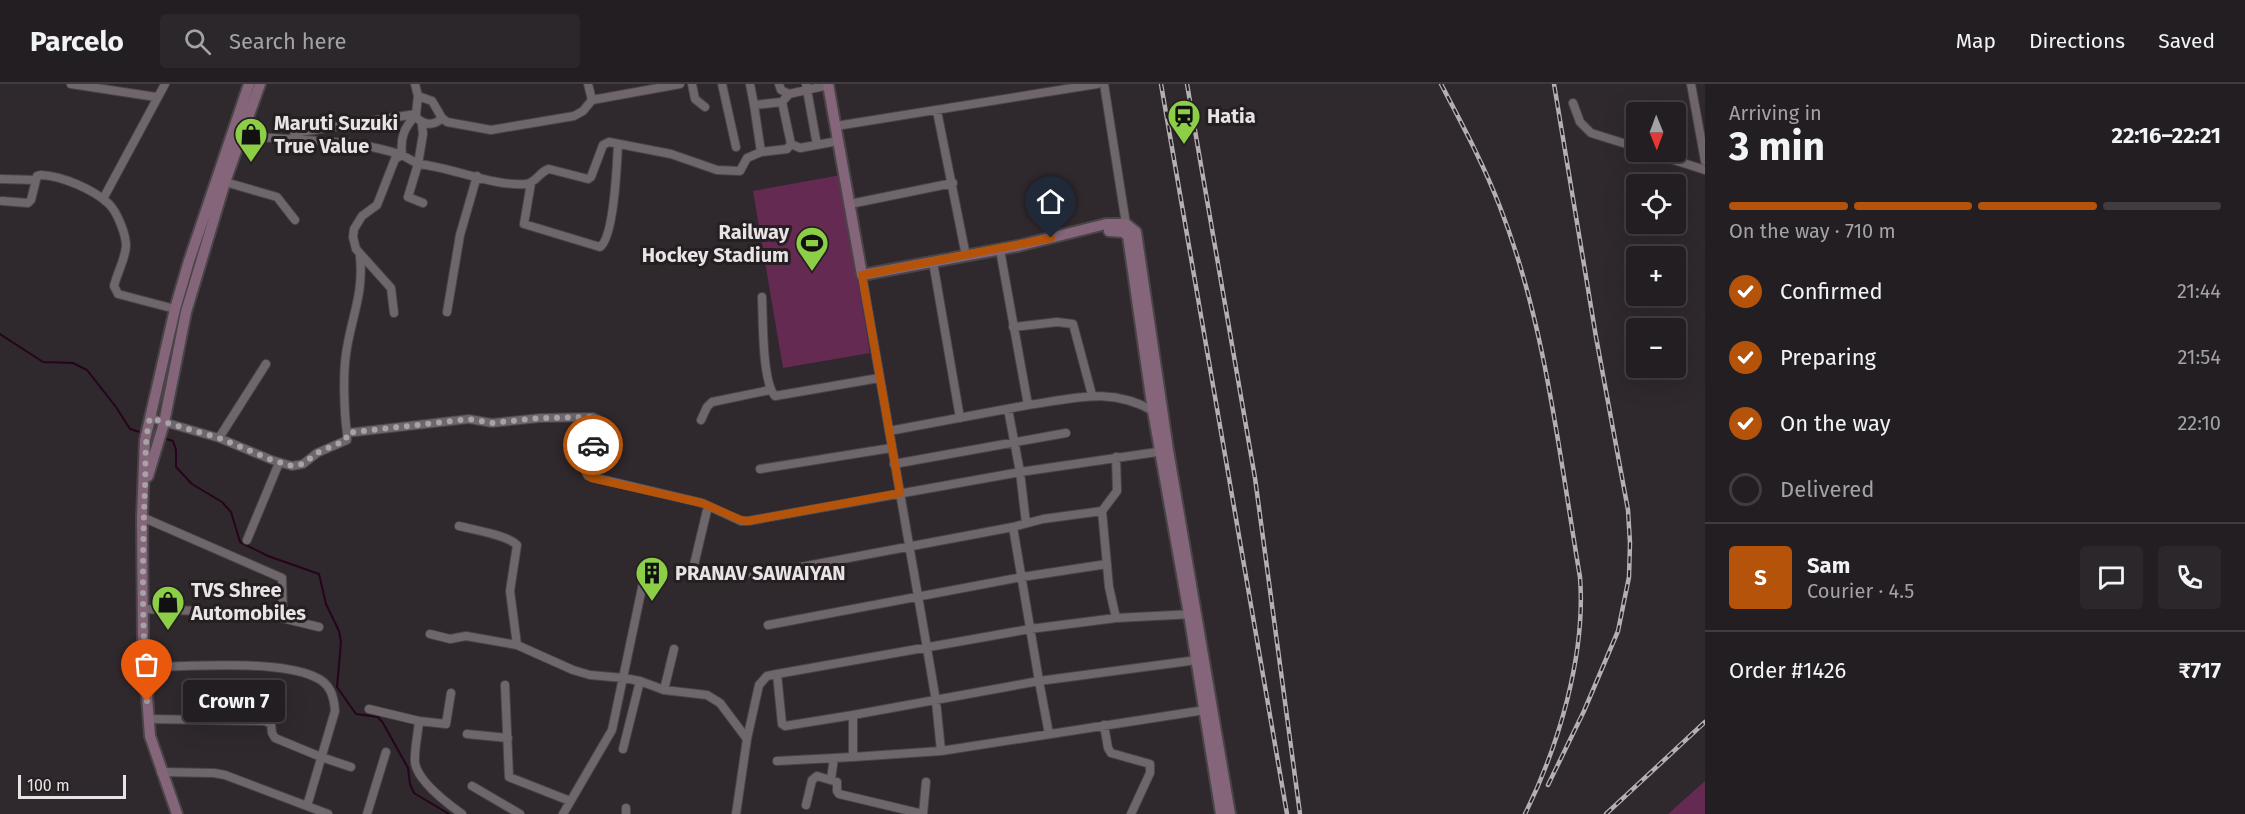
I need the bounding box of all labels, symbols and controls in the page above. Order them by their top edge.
search box [160,14,580,68]
text: Parcelo [30,25,124,58]
icon: search [181,25,214,58]
text: Search here [229,28,346,55]
text: Map [1956,28,1996,54]
text: Directions [2029,28,2125,54]
text: Saved [2158,28,2215,54]
station icon: Hatia [1166,98,1202,145]
text: Arriving in [1729,101,1822,125]
north arrow [1626,102,1686,162]
map controls [1626,102,1686,378]
place label: Hatia [1207,104,1256,128]
place label: Maruti Suzuki True Value [274,111,398,158]
shop icon: Maruti Suzuki True Value [233,116,269,163]
text: 22:16–22:21 [2112,122,2221,149]
text: 3 min [1729,124,1825,170]
button: locate [1626,174,1686,234]
pin [1025,176,1076,238]
icon: home [1034,185,1067,218]
text: On the way · 710 m [1729,219,1896,243]
place label: Railway Hockey Stadium [642,220,790,267]
sports icon: Railway Hockey Stadium [794,225,830,272]
button: + [1626,246,1686,306]
icon: check [1729,275,1762,308]
text: Confirmed [1780,278,1883,305]
text: 21:44 [2177,279,2221,303]
button: − [1626,318,1686,378]
icon: check [1729,341,1762,374]
text: Preparing [1780,344,1876,371]
text: 21:54 [2177,345,2221,369]
icon: check [1729,407,1762,440]
text: On the way [1780,410,1891,437]
text: 22:10 [2177,411,2221,435]
courier [563,415,623,475]
icon: car [577,429,610,462]
text: Delivered [1780,476,1875,503]
button: chat [2080,546,2143,609]
button: phone [2158,546,2221,609]
text: Sam [1807,552,1850,579]
building icon: PRANAV SAWAIYAN [634,555,670,602]
place label: PRANAV SAWAIYAN [675,561,846,585]
text: S [1754,564,1767,591]
place label: TVS Shree Automobiles [190,578,306,625]
text: Courier · 4.5 [1807,579,1914,603]
shop icon: TVS Shree Automobiles [150,584,186,631]
pin [121,639,172,701]
icon: bag [130,648,163,681]
text: Order #1426 [1729,657,1846,684]
text: ₹717 [2179,657,2221,684]
callout: Crown 7 [183,680,285,722]
text: Crown 7 [199,689,269,713]
scale bar [18,772,126,800]
text: 100 m [27,776,70,795]

